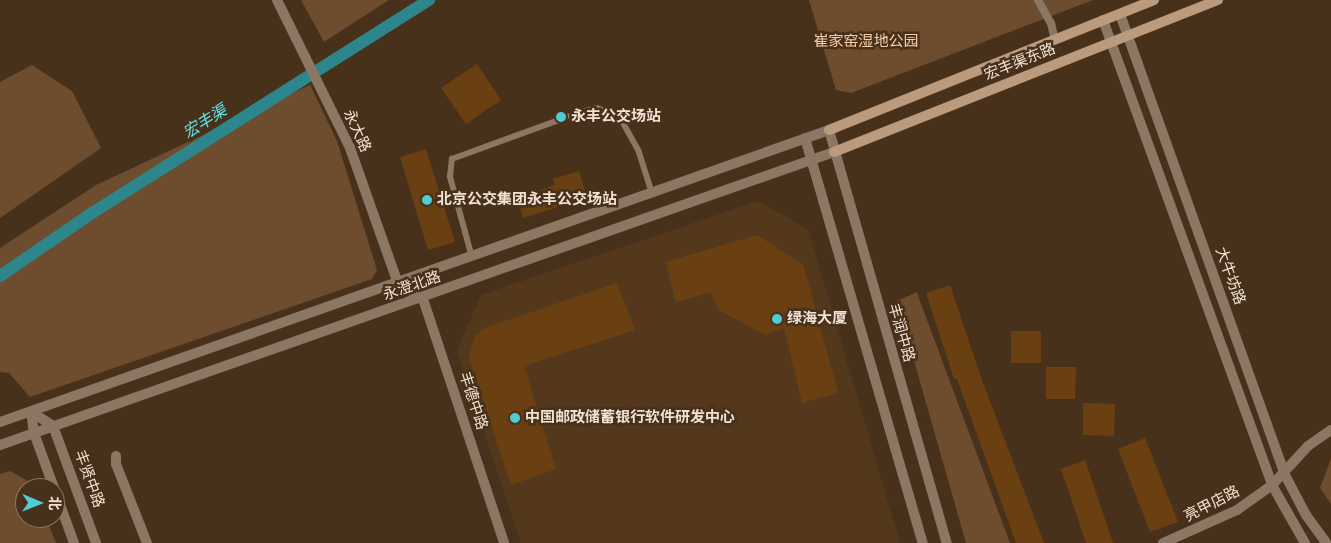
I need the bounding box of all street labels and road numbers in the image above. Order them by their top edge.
street label: 宏丰渠东路 [982,40,1058,84]
street label: 永大路 [340,107,374,155]
street label: 大牛坊路 [1211,245,1249,307]
street label: 永澄北路 [381,268,443,304]
street label: 丰润中路 [884,302,918,364]
street label: 丰德中路 [455,370,491,432]
street label: 丰贤中路 [70,448,108,510]
street label: 亮甲店路 [1181,482,1243,526]

